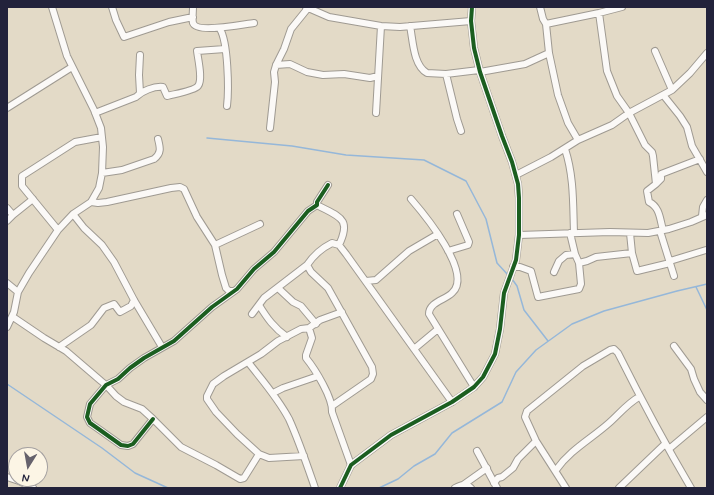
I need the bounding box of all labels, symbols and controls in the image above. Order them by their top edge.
north arrow [8,447,48,487]
text: N [21,470,31,485]

